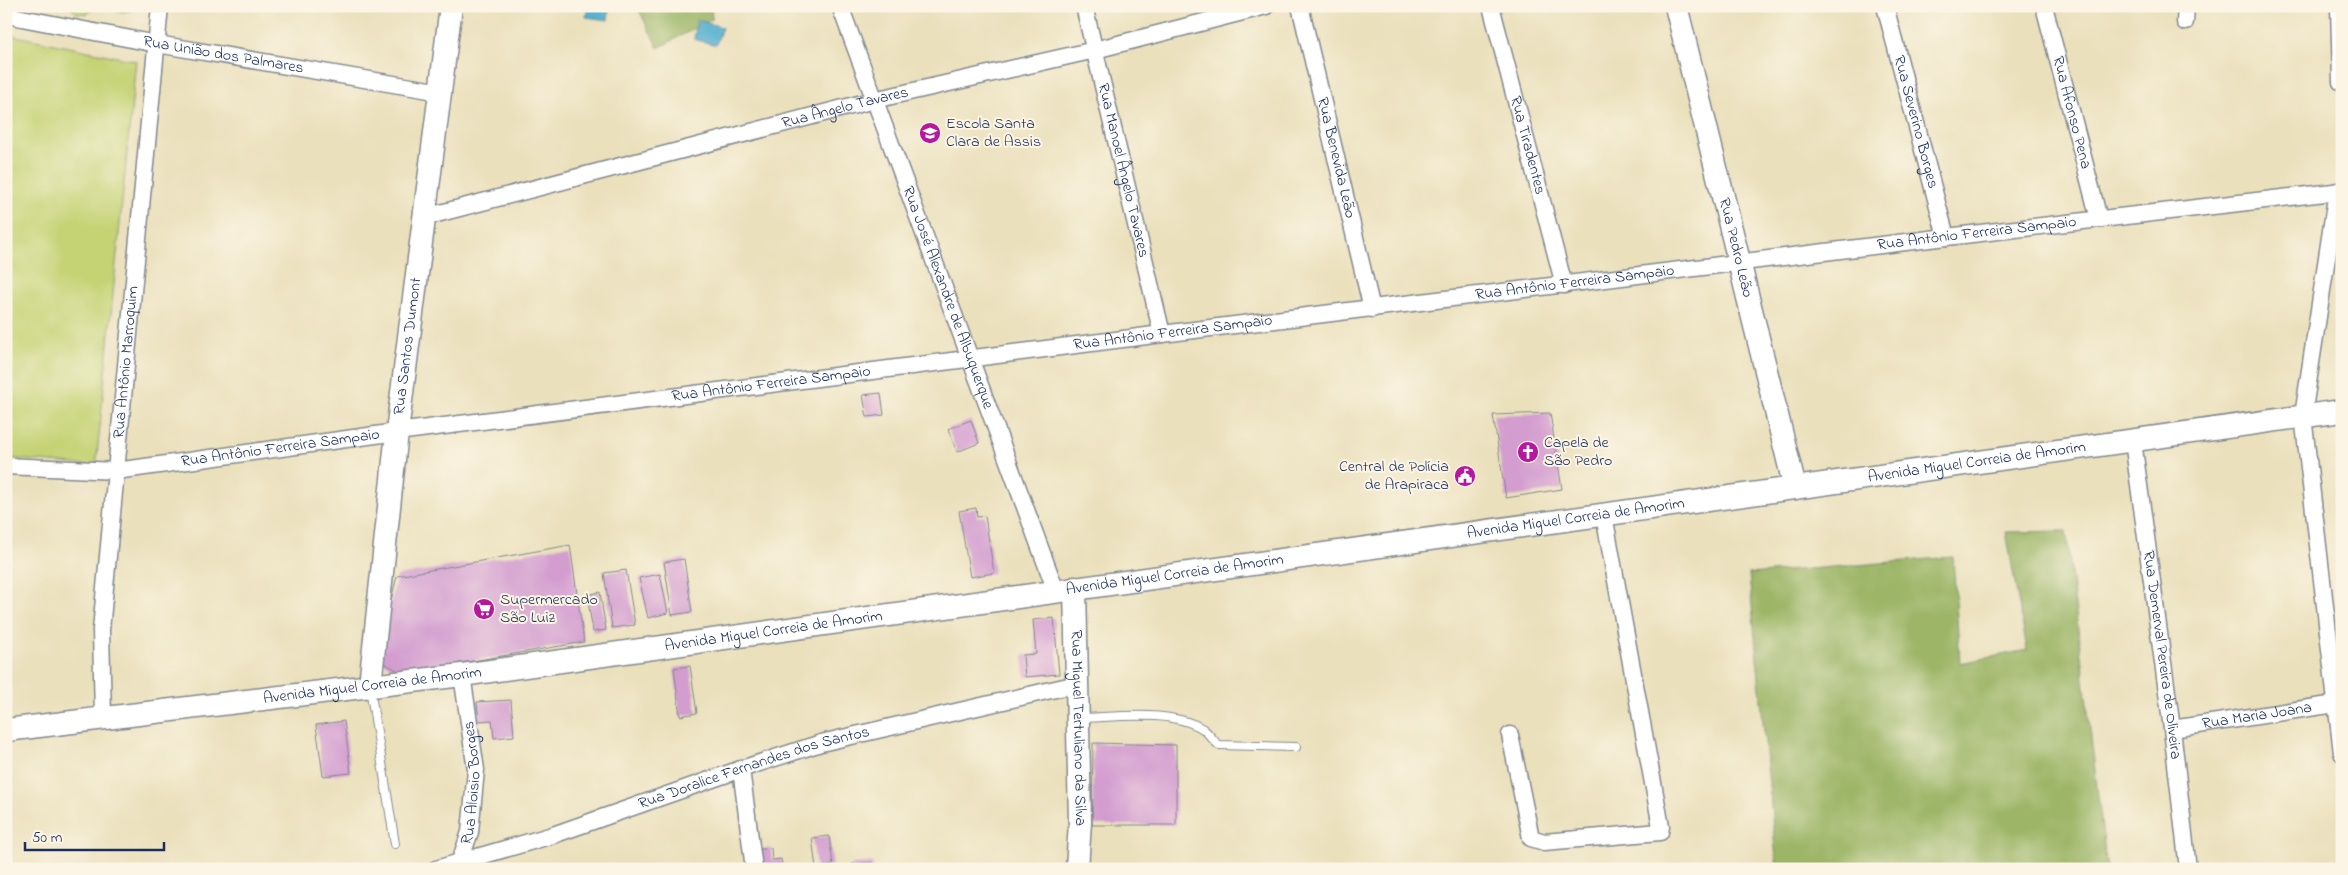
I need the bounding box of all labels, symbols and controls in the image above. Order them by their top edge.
street label: Rua União dos Palmares [141,30,305,81]
street label: Rua Severino Borges [1887,53,1945,191]
street label: Rua Afonso Pena [2045,53,2098,172]
street label: Rua Ângelo Tavares [779,81,911,136]
street label: Rua Manoel Ângelo Tavares [1091,81,1155,260]
street label: Rua Tiradentes [1503,93,1552,197]
street label: Rua Benevida Leão [1310,95,1362,221]
place label: Escola Santa Clara de Assis [946,112,1041,154]
school or university icon: Escola Santa Clara de Assis [918,121,942,145]
street label: Rua José Alexandre de Albuquerque [896,183,1000,413]
street label: Rua Pedro Leão [1712,195,1760,300]
street label: Rua Antônio Ferreira Sampaio [1876,210,2078,257]
street label: Rua Antônio Ferreira Sampaio [1474,259,1676,307]
street label: Rua Santos Dumont [387,275,429,416]
street label: Rua Antônio Marroquim [107,285,145,439]
street label: Rua Antônio Ferreira Sampaio [1072,308,1274,357]
street label: Rua Antônio Ferreira Sampaio [670,359,872,409]
street label: Rua Antônio Ferreira Sampaio [179,423,381,474]
place label: Capela de São Pedro [1544,431,1612,473]
street label: Avenida Miguel Correia de Amorim [1866,435,2087,489]
church icon: Capela de São Pedro [1516,440,1540,464]
place label: Central de Polícia de Arapiraca [1339,455,1449,497]
public building icon: Central de Polícia de Arapiraca [1453,464,1477,488]
street label: Avenida Miguel Correia de Amorim [1465,491,1686,546]
street label: Avenida Miguel Correia de Amorim [1064,548,1285,602]
street label: Rua Demerval Pereira de Oliveira [2136,549,2187,761]
place label: Supermercado São Luiz [500,588,598,630]
supermarket icon: Supermercado São Luiz [472,597,496,621]
street label: Avenida Miguel Correia de Amorim [663,604,884,658]
street label: Rua Miguel Tertuliano da Silva [1064,630,1092,826]
street label: Avenida Miguel Correia de Amorim [262,660,483,711]
street label: Rua Maria Joana [2200,696,2314,736]
street label: Rua Aloisio Borges [454,720,488,848]
street label: Rua Doralice Fernandes dos Santos [635,720,872,816]
scale bar [25,820,164,852]
text: 50 m [32,827,63,849]

